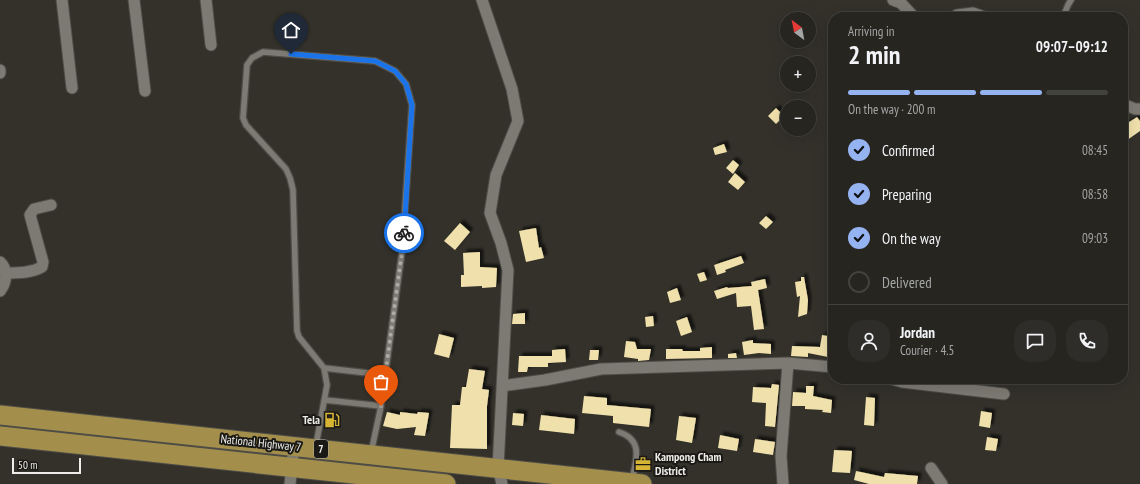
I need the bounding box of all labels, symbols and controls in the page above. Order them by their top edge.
north arrow [780,12,816,48]
map controls [780,12,816,136]
pin [274,13,308,54]
icon: home [280,19,302,41]
text: Arriving in [848,23,895,40]
text: 09:07–09:12 [1036,37,1108,56]
text: 2 min [848,38,901,71]
button: + [780,56,816,92]
button: − [780,100,816,136]
text: On the way · 200 m [848,101,935,118]
icon: check [848,139,870,161]
text: Confirmed [882,141,935,160]
text: 08:45 [1082,142,1108,159]
icon: check [848,183,870,205]
text: Preparing [882,185,932,204]
text: 08:58 [1082,186,1108,203]
courier [384,213,424,253]
icon: bike [393,222,415,244]
icon: check [848,227,870,249]
text: On the way [882,229,941,248]
text: 09:03 [1082,230,1108,247]
text: Delivered [882,273,932,292]
button: person [848,320,890,362]
button: chat [1014,320,1056,362]
button: phone [1066,320,1108,362]
text: Jordan [900,323,935,342]
text: Courier · 4.5 [900,342,954,359]
pin [364,365,398,406]
icon: bag [370,371,392,393]
fuel station icon: Tela [323,411,341,429]
place label: Tela [303,412,320,427]
street label: National Highway 7 [220,431,302,454]
road number: 7 [314,440,328,458]
place label: Kampong Cham District [655,449,722,478]
office icon: Kampong Cham District [634,455,652,473]
scale bar [12,456,81,475]
text: 50 m [18,458,37,472]

